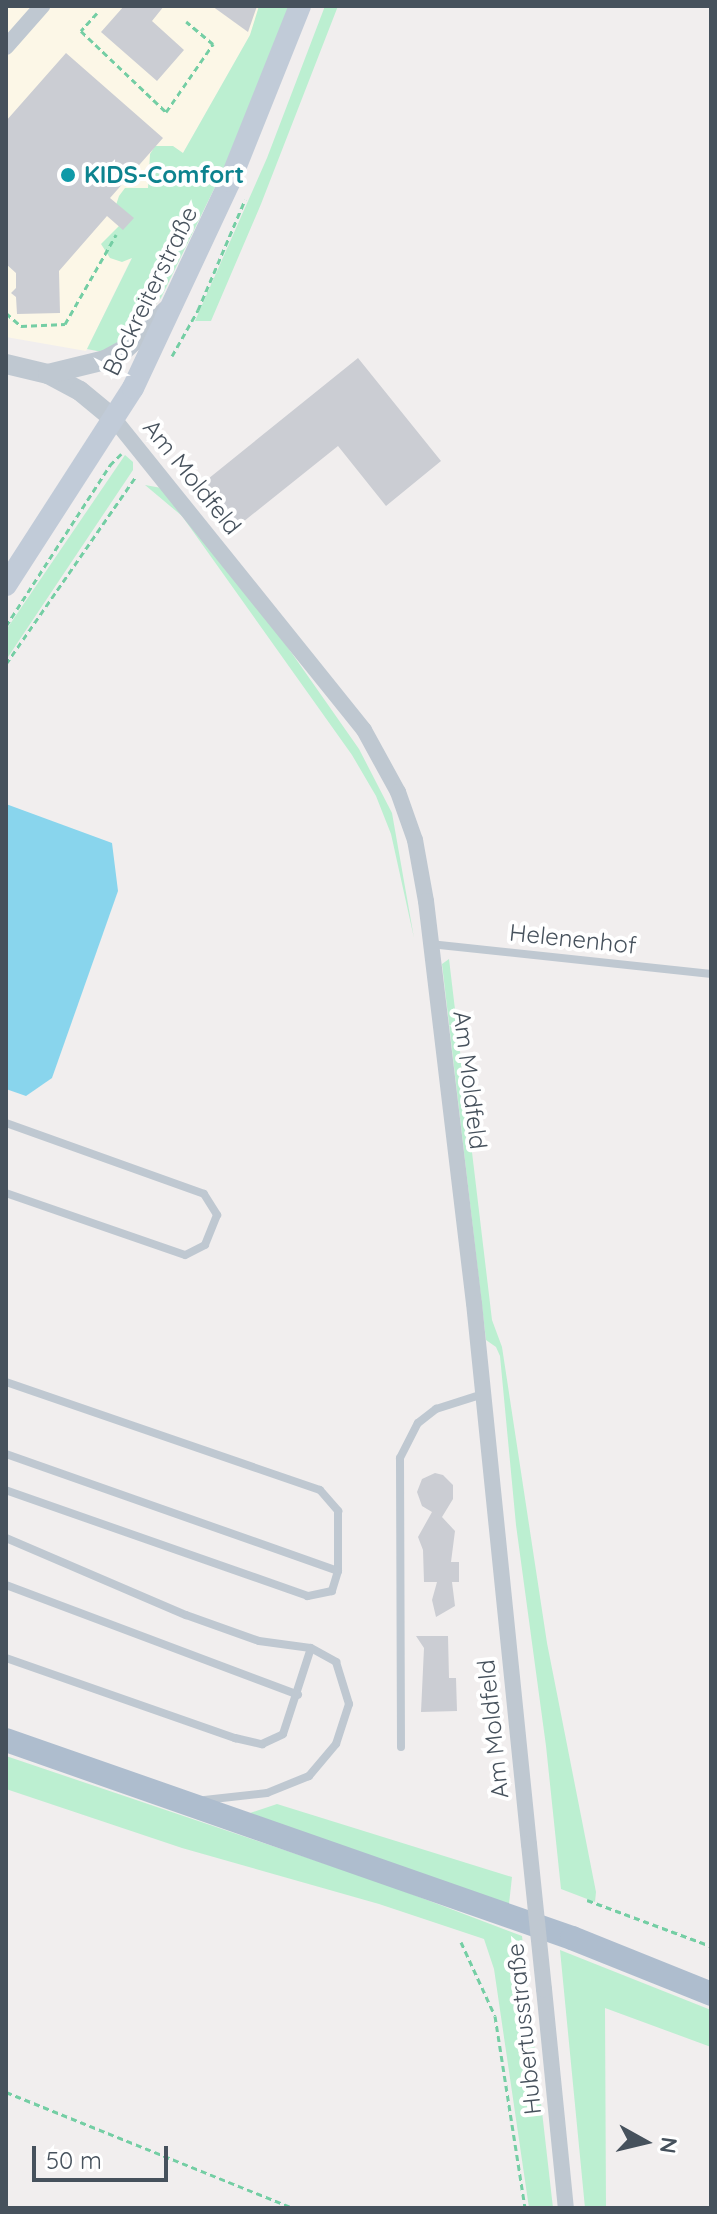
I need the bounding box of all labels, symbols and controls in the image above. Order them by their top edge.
place label: KIDS-Comfort [84,161,244,189]
marker: KIDS-Comfort [59,166,77,184]
street label: Bockreiterstraße [97,202,203,380]
street label: Am Moldfeld [137,414,247,540]
street label: Helenenhof [508,918,638,960]
street label: Am Moldfeld [447,1009,493,1151]
street label: Am Moldfeld [471,1658,515,1800]
street label: Hubertusstraße [501,1942,547,2116]
north arrow [605,2102,685,2182]
scale bar [36,2130,172,2180]
text: N [654,2135,684,2155]
text: 50 m [46,2145,102,2175]

